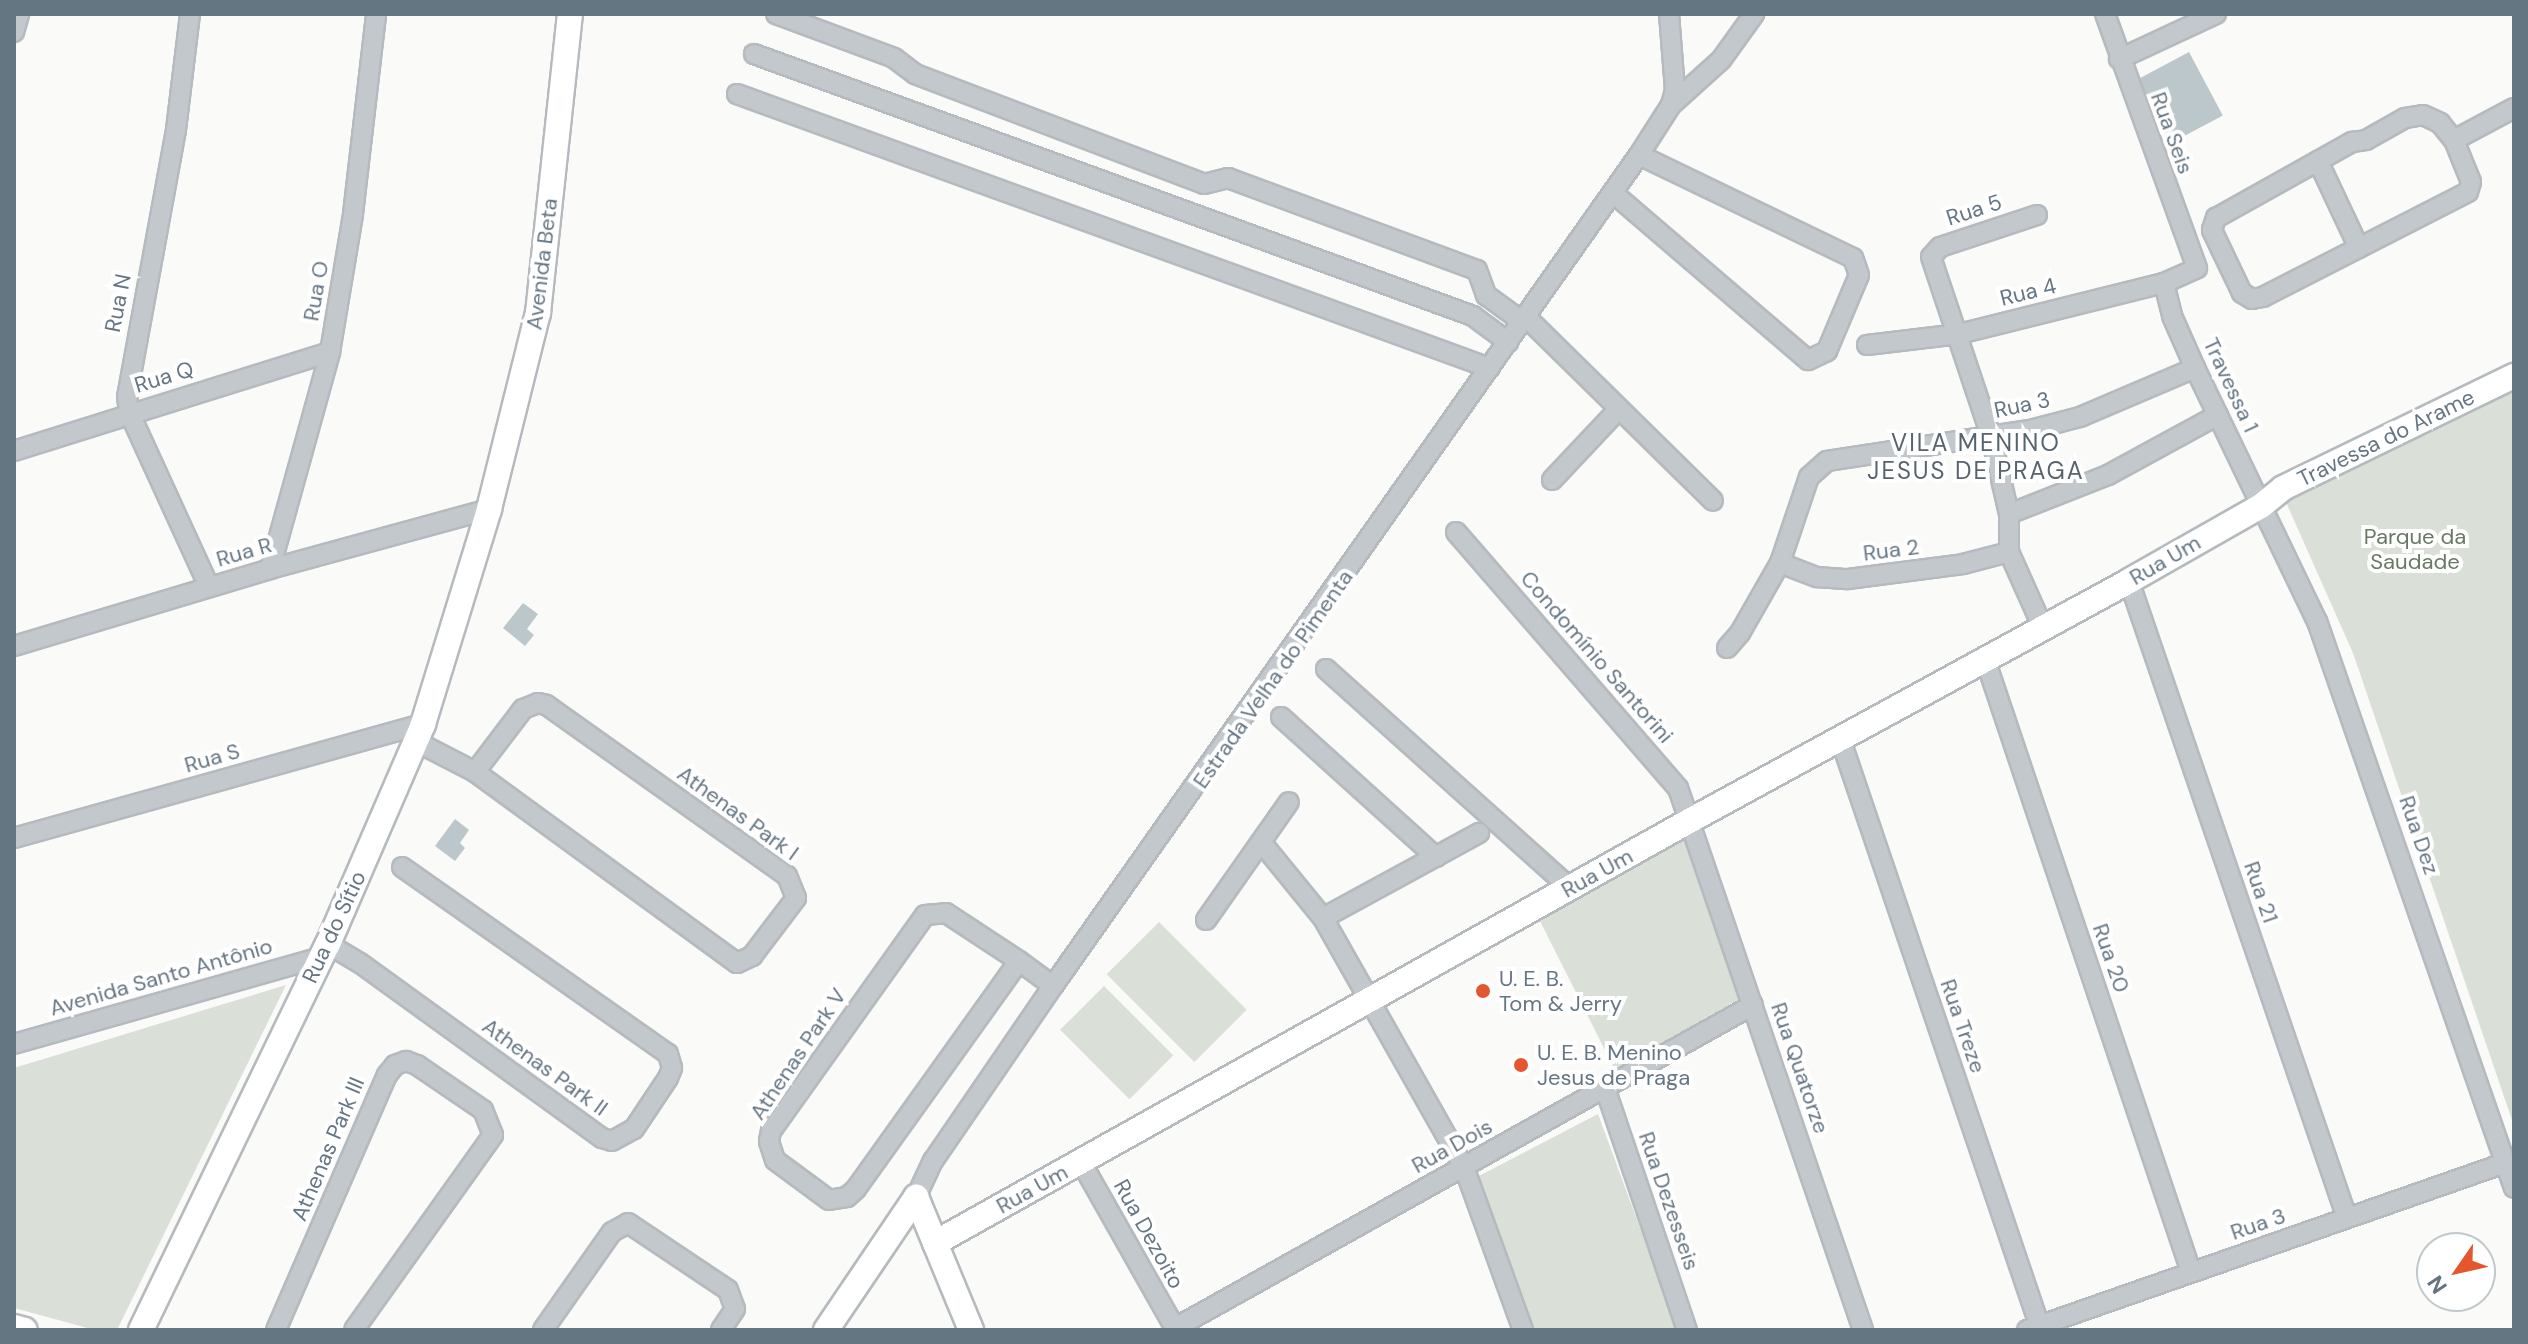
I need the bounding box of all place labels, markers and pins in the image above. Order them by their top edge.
place label: U. E. B. Tom & Jerry [1499,965,1622,1016]
marker: U. E. B. Tom & Jerry [1474,982,1492,1000]
place label: U. E. B. Menino Jesus de Praga [1537,1039,1690,1090]
marker: U. E. B. Menino Jesus de Praga [1512,1056,1530,1074]

